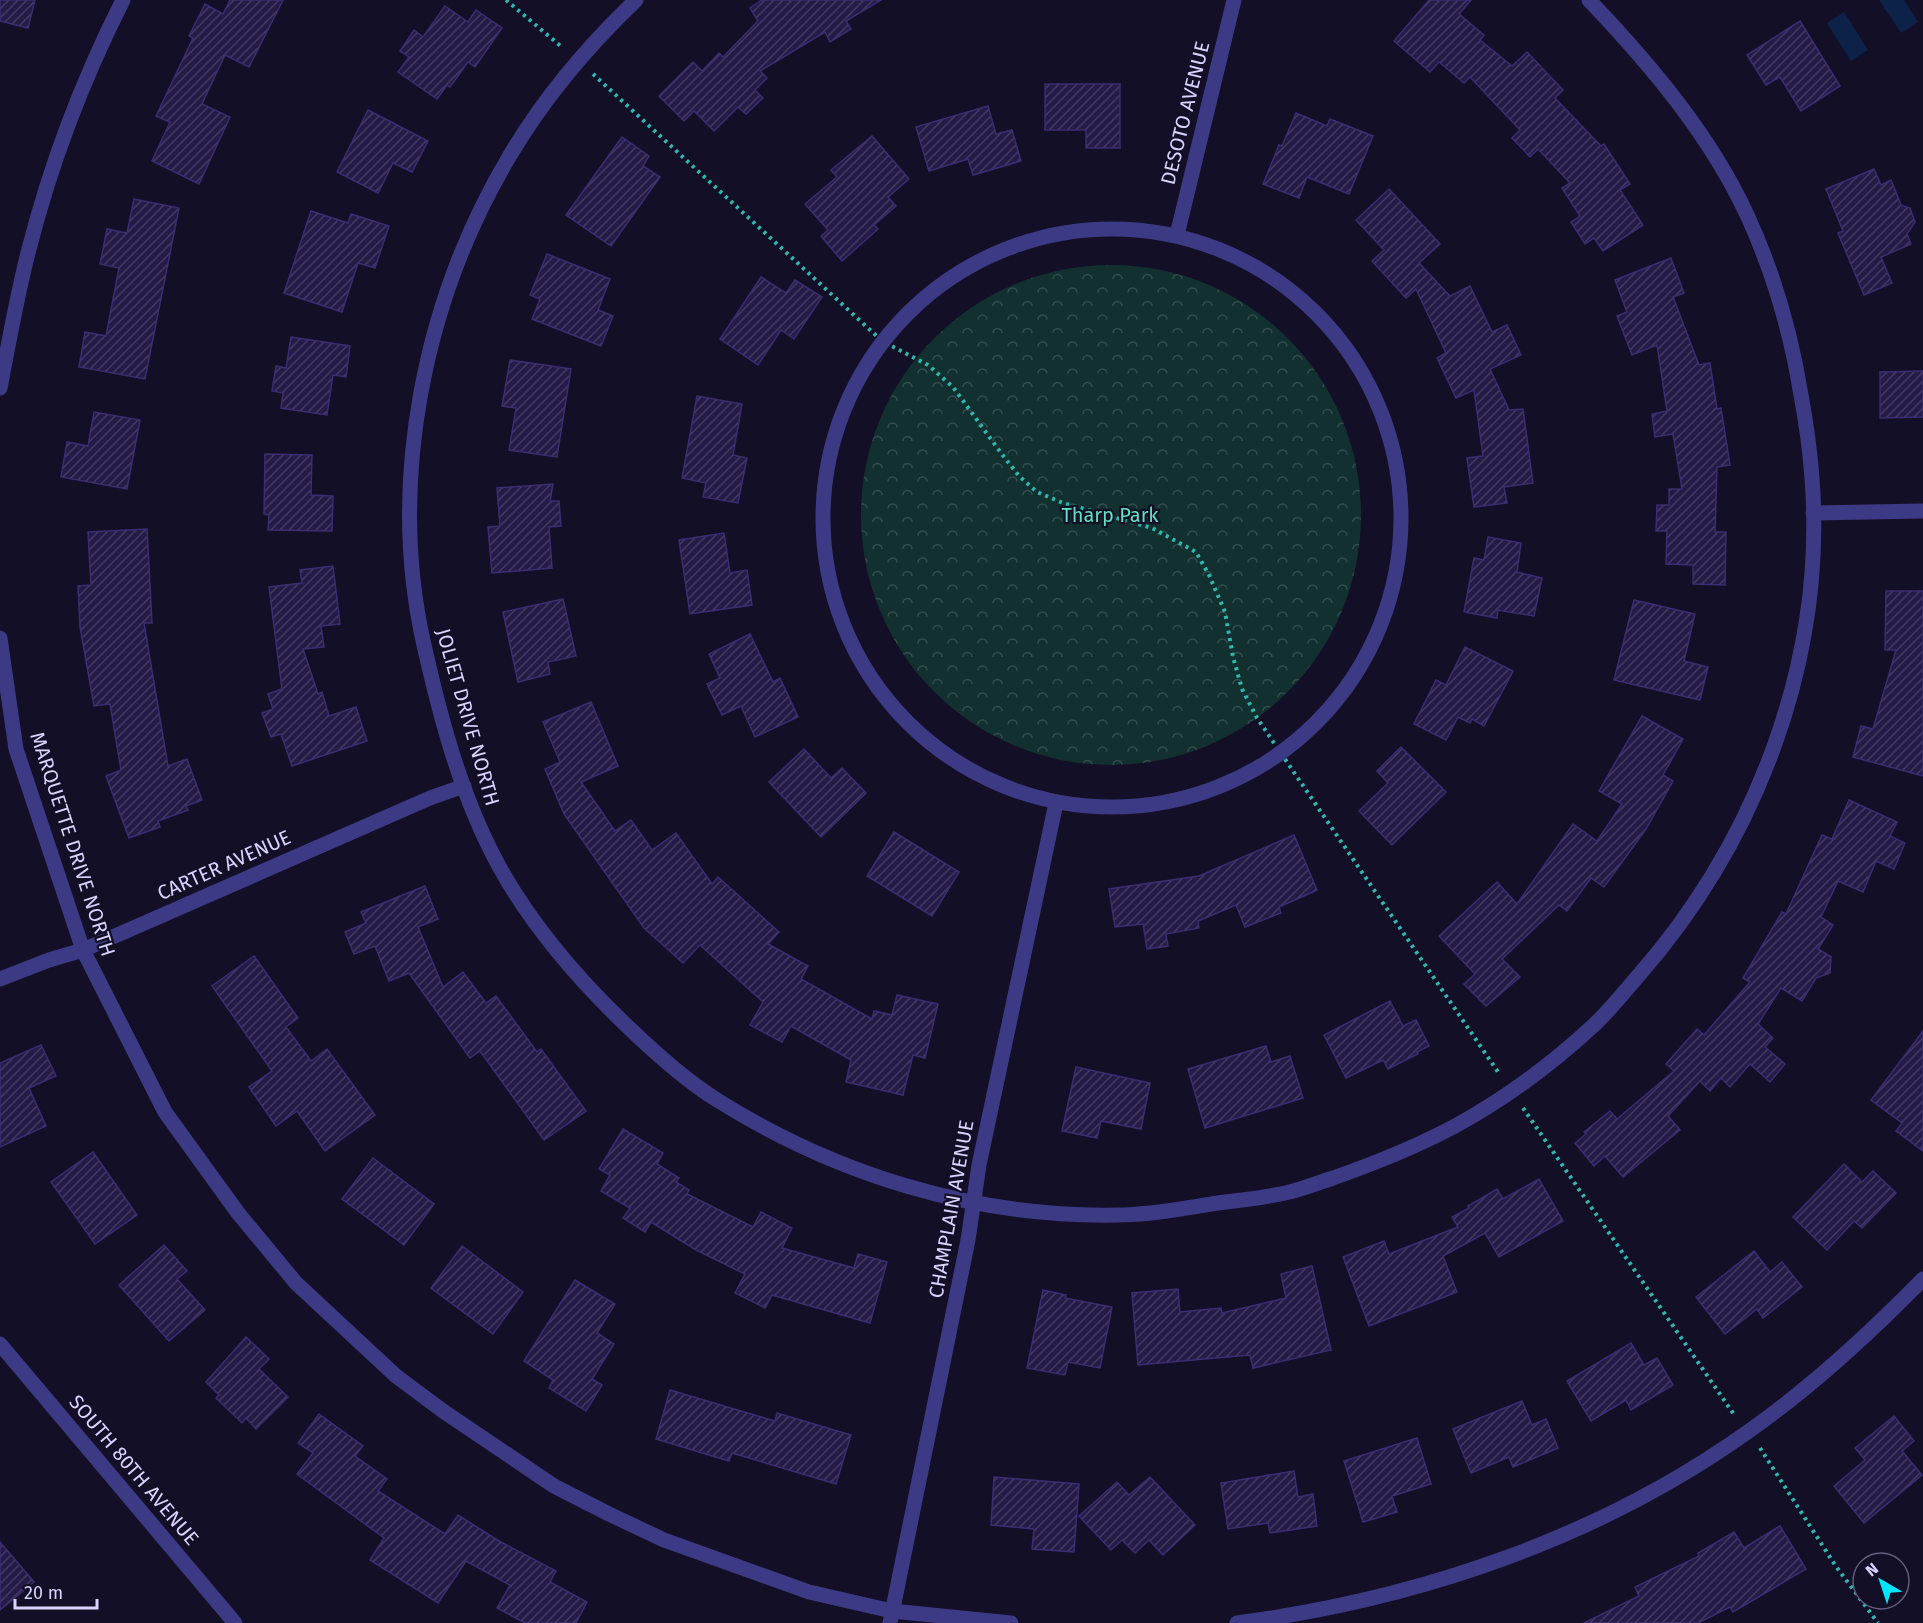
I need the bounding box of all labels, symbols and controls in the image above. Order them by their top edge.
street label: DESOTO AVENUE [1156,39,1214,187]
park label: Tharp Park [1061,503,1159,527]
street label: JOLIET DRIVE NORTH [431,626,505,808]
street label: MARQUETTE DRIVE NORTH [25,729,121,959]
street label: CARTER AVENUE [154,825,294,905]
street label: CHAMPLAIN AVENUE [924,1118,978,1300]
street label: SOUTH 80TH AVENUE [64,1390,204,1550]
north arrow [1851,1551,1911,1611]
text: N [1862,1559,1882,1580]
scale bar [15,1572,98,1610]
text: 20 m [24,1582,63,1604]

